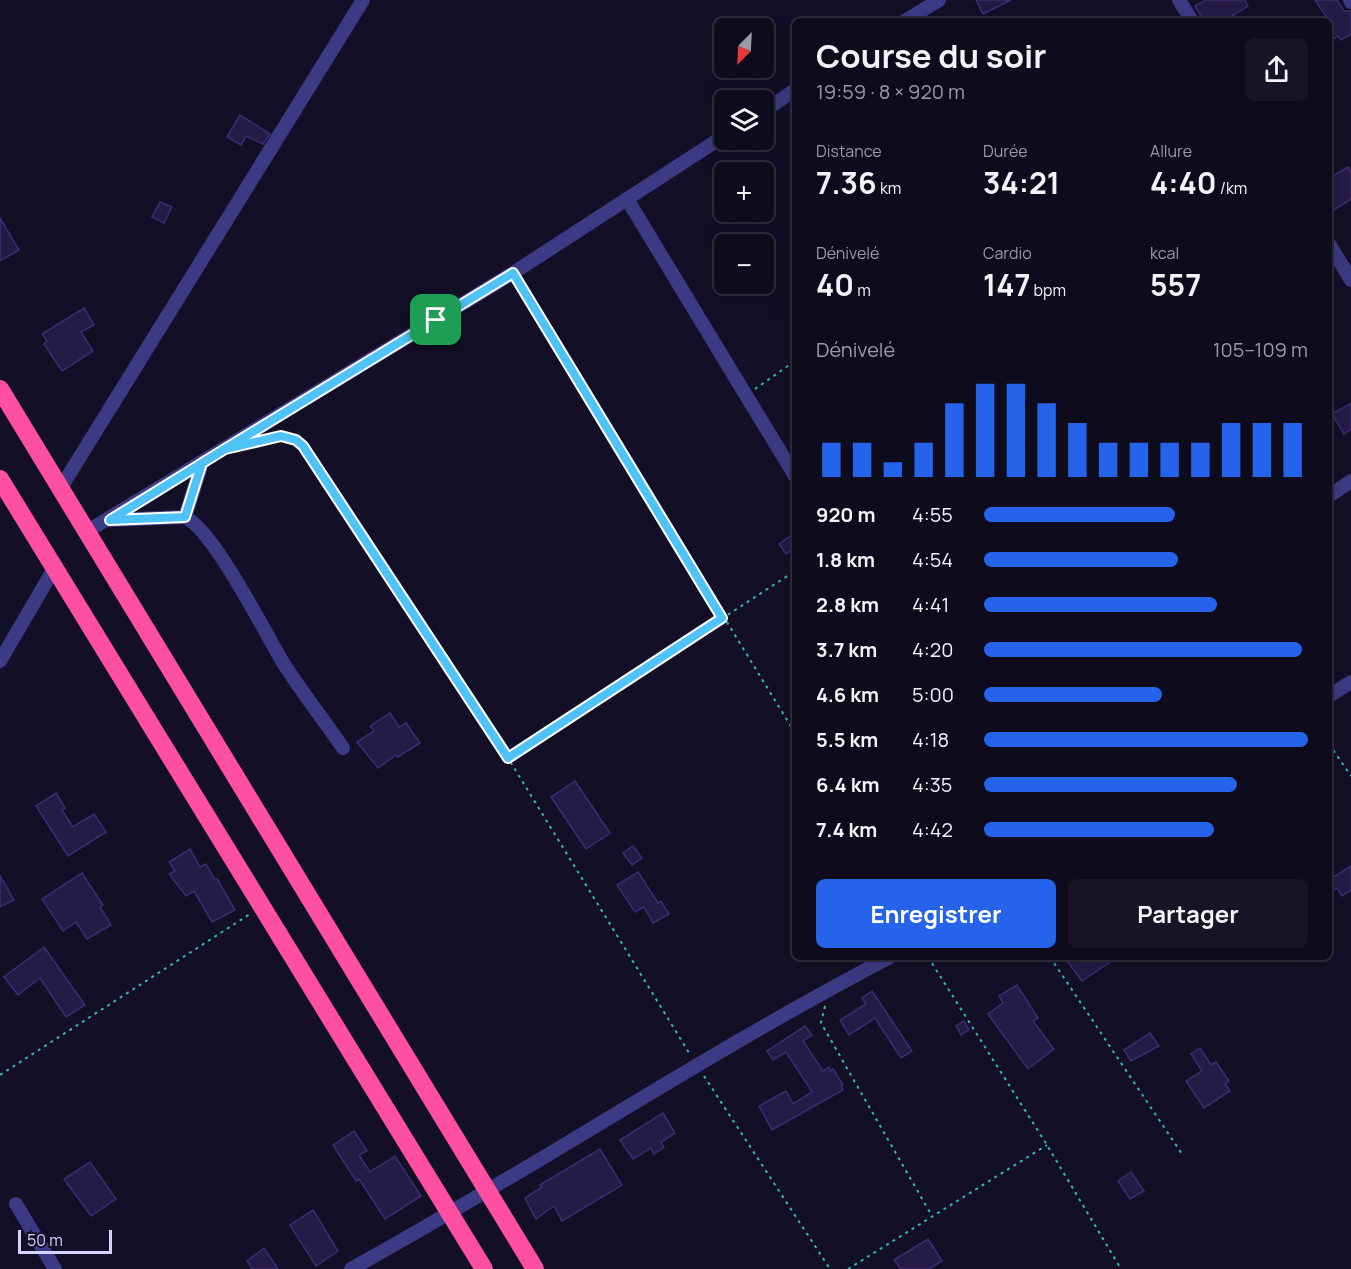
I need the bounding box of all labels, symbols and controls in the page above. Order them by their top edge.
north arrow [714,18,774,78]
map controls [714,18,774,294]
text: Course du soir [816,33,1047,78]
button: share [1245,38,1308,101]
text: 19:59 · 8 × 920 m [816,78,965,105]
button: layers [714,90,774,150]
text: Distance [816,140,882,162]
text: Durée [983,140,1028,162]
text: Allure [1150,140,1192,162]
button: + [714,162,774,222]
text: 7.36 [816,162,877,203]
text: 34:21 [983,162,1060,203]
text: 4:40 [1150,162,1217,203]
text: km [877,177,901,199]
text: /km [1217,177,1247,199]
button: − [714,234,774,294]
text: Dénivelé [816,242,879,264]
text: Cardio [983,242,1032,264]
text: kcal [1150,242,1179,264]
text: 40 [816,264,854,305]
text: 147 [983,264,1030,305]
text: 557 [1150,264,1201,305]
text: m [854,279,871,301]
text: bpm [1030,279,1066,301]
pin [410,294,461,345]
icon: arrive [419,303,452,336]
text: Dénivelé [816,336,895,363]
text: 105–109 m [1213,336,1308,363]
text: 920 m [816,501,875,528]
text: 4:55 [912,501,953,528]
text: 1.8 km [816,546,875,573]
text: 4:54 [912,546,953,573]
text: 2.8 km [816,591,879,618]
text: 4:41 [912,591,949,618]
text: 3.7 km [816,636,877,663]
text: 4:20 [912,636,953,663]
text: 4.6 km [816,681,879,708]
text: 5:00 [912,681,954,708]
text: 5.5 km [816,726,878,753]
text: 4:18 [912,726,949,753]
text: 6.4 km [816,771,879,798]
text: 4:35 [912,771,952,798]
text: 7.4 km [816,816,877,843]
text: 4:42 [912,816,953,843]
button: Enregistrer [816,879,1056,948]
button: Partager [1068,879,1308,948]
scale bar [18,1227,112,1254]
text: 50 m [27,1229,63,1251]

